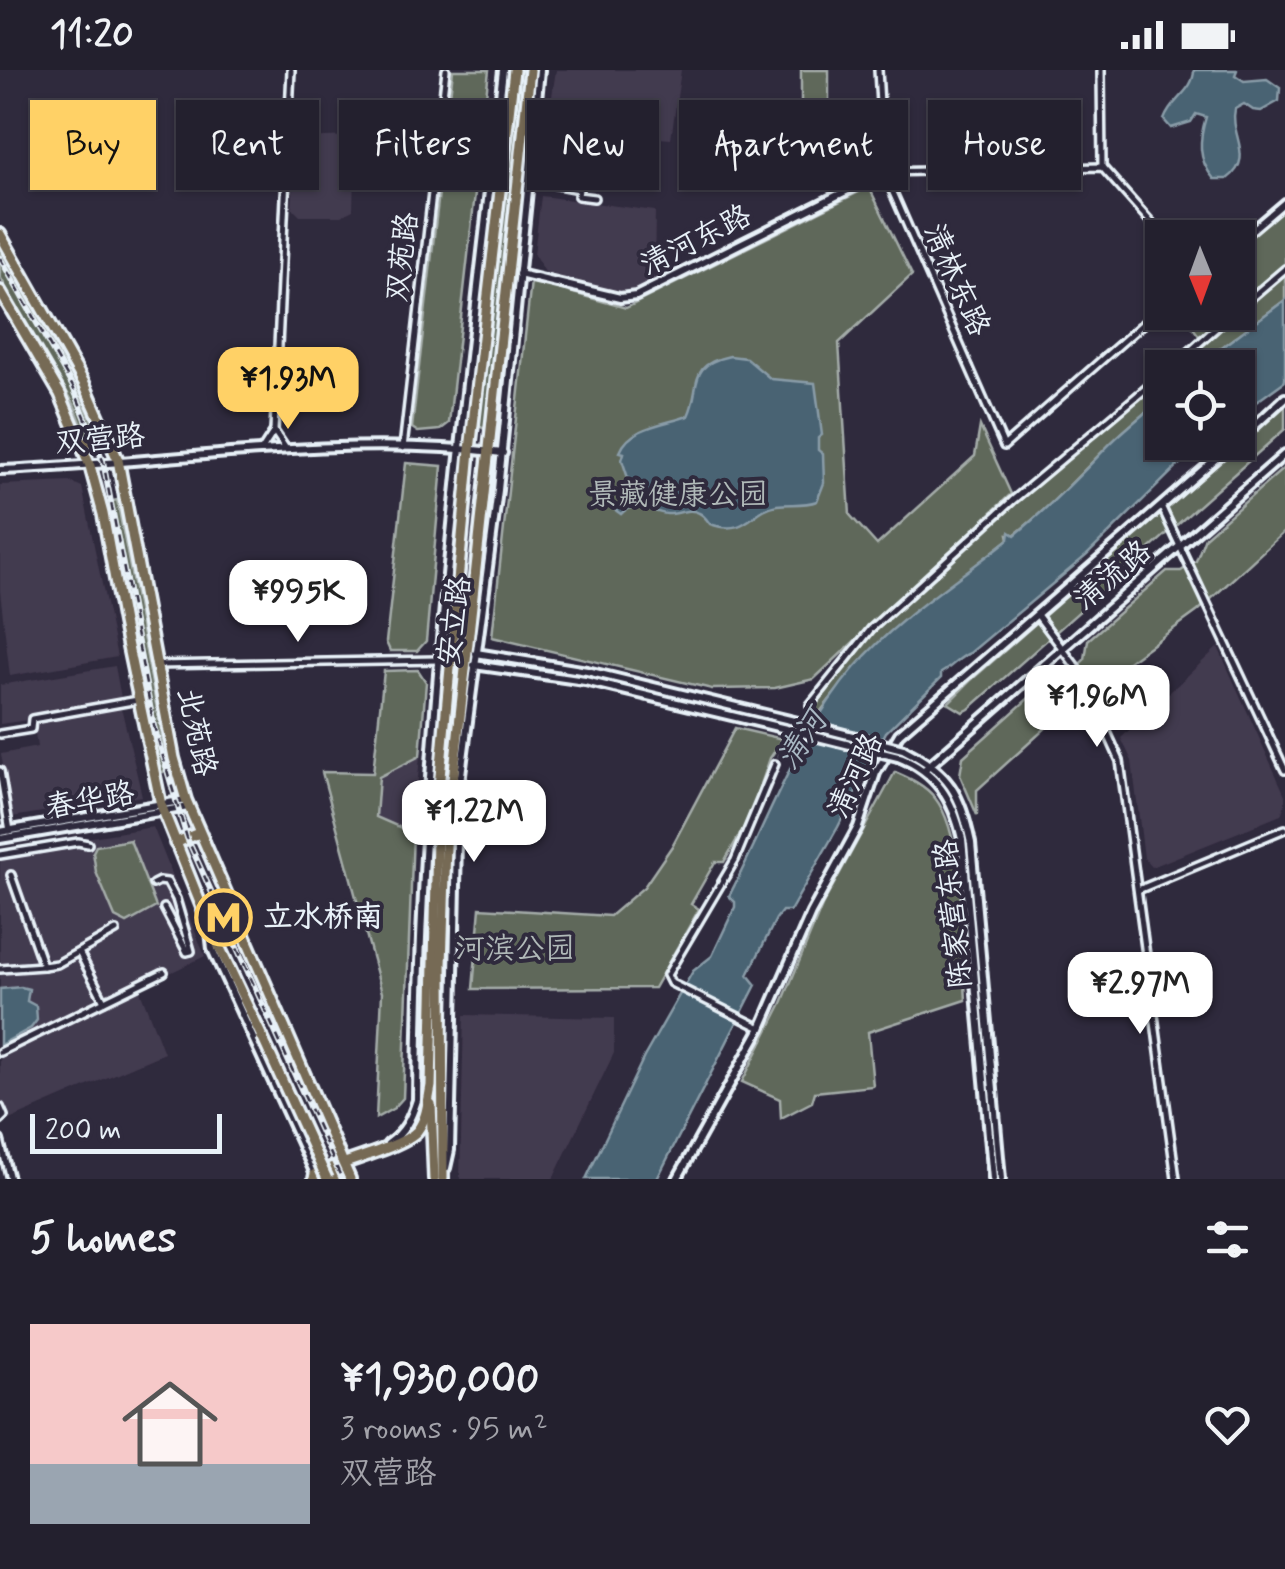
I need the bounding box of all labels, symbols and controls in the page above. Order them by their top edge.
text: 11:20 [50,11,134,60]
chip: Buy [30,100,156,190]
chip: Rent [176,100,319,190]
chip: Filters [339,100,507,190]
chip: New [527,100,659,190]
chip: Apartment [679,100,908,190]
chip: House [928,100,1081,190]
street label: 清河东路 [634,196,758,286]
street label: 双苑路 [378,210,428,304]
street label: 清林东路 [914,217,998,343]
north arrow [1145,220,1255,330]
map controls [1145,220,1255,460]
pin: ¥1.93M [207,347,369,432]
button: locate [1145,350,1255,460]
text: ¥1.93M [240,358,336,400]
street label: 双营路 [53,417,147,463]
park label: 景藏健康公园 [588,476,768,515]
street label: 清流路 [1066,532,1160,620]
pin: ¥995K [228,560,368,645]
text: ¥995K [251,571,345,613]
street label: 安立路 [429,574,481,668]
pin: ¥1.96M [1016,665,1178,750]
text: ¥1.96M [1047,676,1147,718]
street label: 北苑路 [168,684,224,780]
water label: 清河 [768,698,841,778]
street label: 清河路 [819,727,893,825]
street label: 春华路 [42,774,138,828]
pin: ¥1.22M [393,780,555,865]
text: ¥1.22M [424,791,524,833]
street label: 陈家营东路 [927,837,981,991]
metro station icon: 立水桥南 [194,887,254,947]
place label: 立水桥南 [263,898,383,937]
park label: 河滨公园 [455,930,575,969]
pin: ¥2.97M [1059,952,1221,1037]
text: ¥2.97M [1090,963,1190,1005]
scale bar [30,1109,222,1154]
text: 200 m [45,1113,121,1150]
text: 5 homes [30,1212,176,1267]
icon: filters [1200,1212,1255,1267]
text: ¥1,930,000 [340,1353,540,1408]
icon: home [110,1364,230,1484]
icon: heart [1200,1397,1255,1452]
text: 3 rooms · 95 m² [340,1408,548,1450]
text: 双营路 [340,1453,436,1495]

